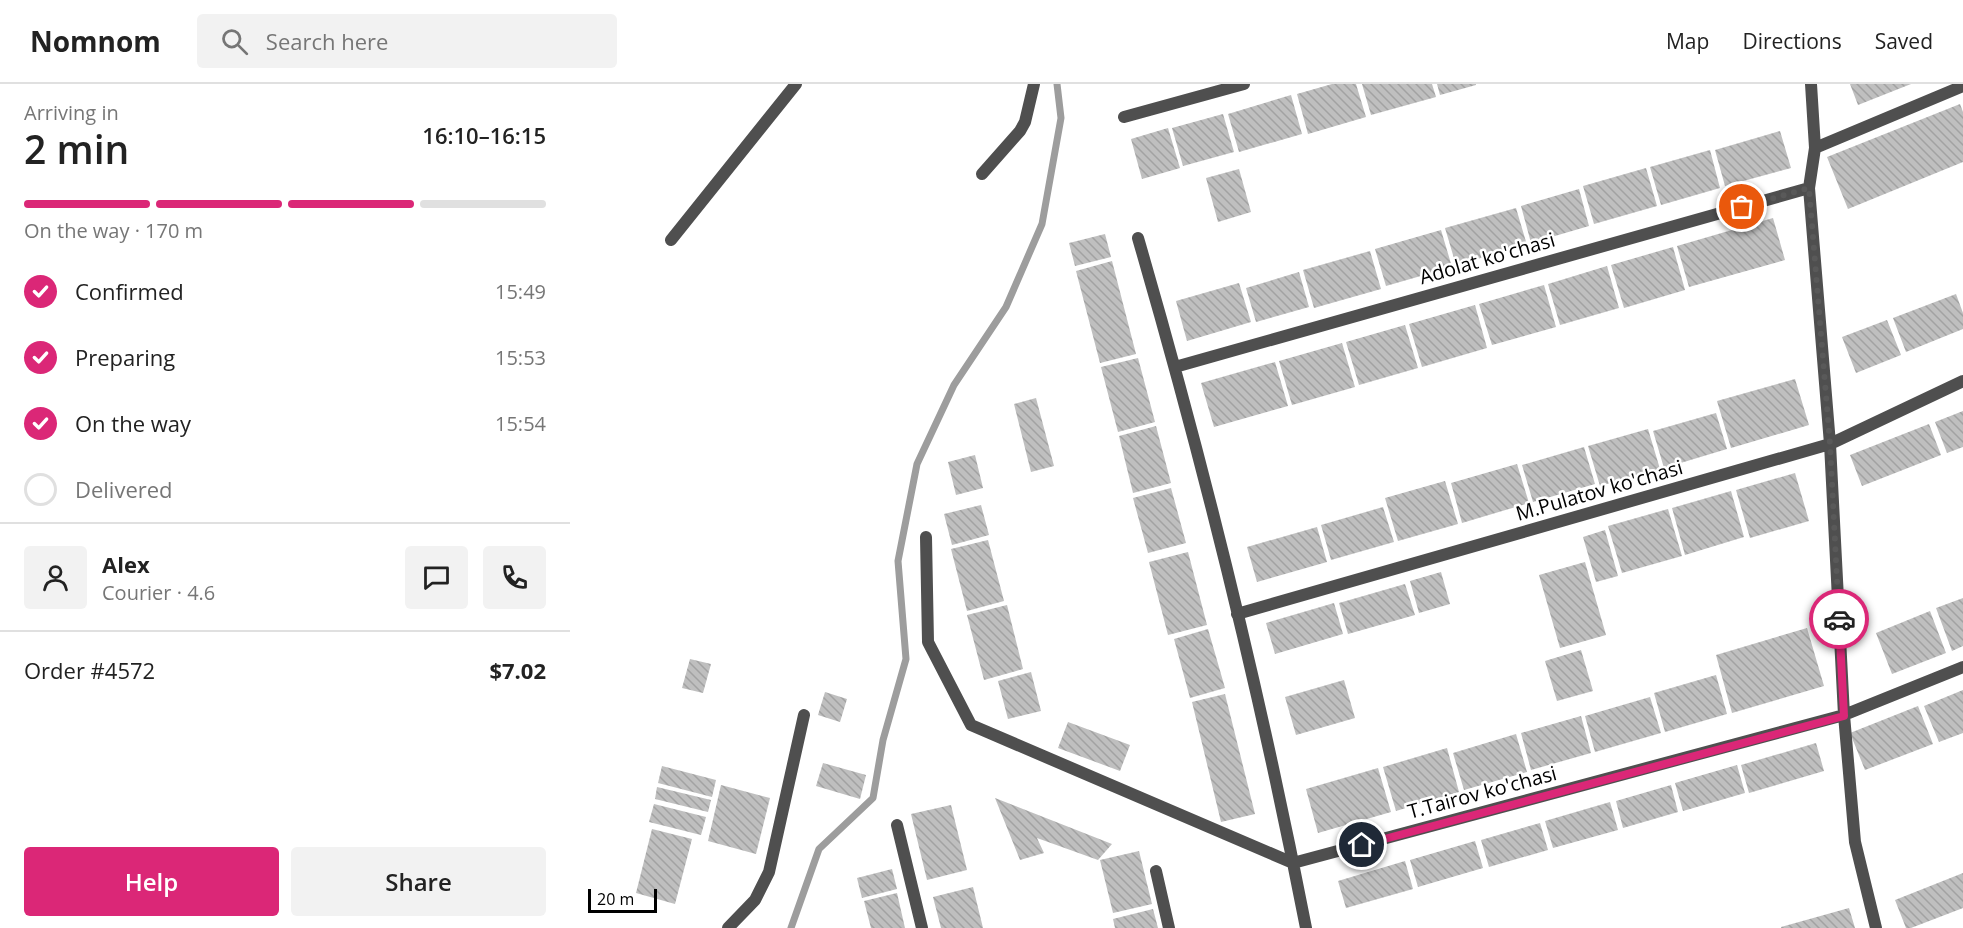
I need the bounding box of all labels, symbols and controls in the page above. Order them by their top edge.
search box [197,14,617,68]
text: Nomnom [30,22,161,60]
icon: search [218,25,251,58]
text: Search here [266,26,388,56]
text: Map [1666,27,1709,55]
text: Directions [1742,27,1842,55]
text: Saved [1875,27,1933,55]
text: Arriving in [24,99,119,126]
text: 16:10–16:15 [422,120,546,150]
text: 2 min [24,122,129,175]
pin [1716,181,1767,232]
icon: bag [1725,190,1758,223]
text: On the way · 170 m [24,217,203,244]
street label: Adolat ko'chasi [1416,226,1558,290]
icon: check [24,275,57,308]
text: Confirmed [75,276,184,306]
text: 15:49 [495,278,546,305]
icon: check [24,341,57,374]
text: Preparing [75,342,175,372]
text: 15:53 [495,344,546,371]
icon: check [24,407,57,440]
text: On the way [75,408,191,438]
text: 15:54 [495,410,546,437]
street label: M.Pulatov ko'chasi [1512,453,1686,527]
text: Delivered [75,474,173,504]
button: person [24,546,87,609]
button: chat [405,546,468,609]
button: phone [483,546,546,609]
text: Alex [102,549,150,579]
text: Courier · 4.6 [102,579,215,606]
courier [1809,589,1869,649]
icon: car [1823,603,1856,636]
text: Order #4572 [24,655,155,685]
text: $7.02 [489,655,546,685]
street label: T.Tairov ko'chasi [1404,759,1560,825]
pin [1336,819,1387,870]
icon: home [1345,828,1378,861]
button: Help [24,847,279,916]
button: Share [291,847,546,916]
scale bar [588,886,657,914]
text: 20 m [597,888,634,910]

